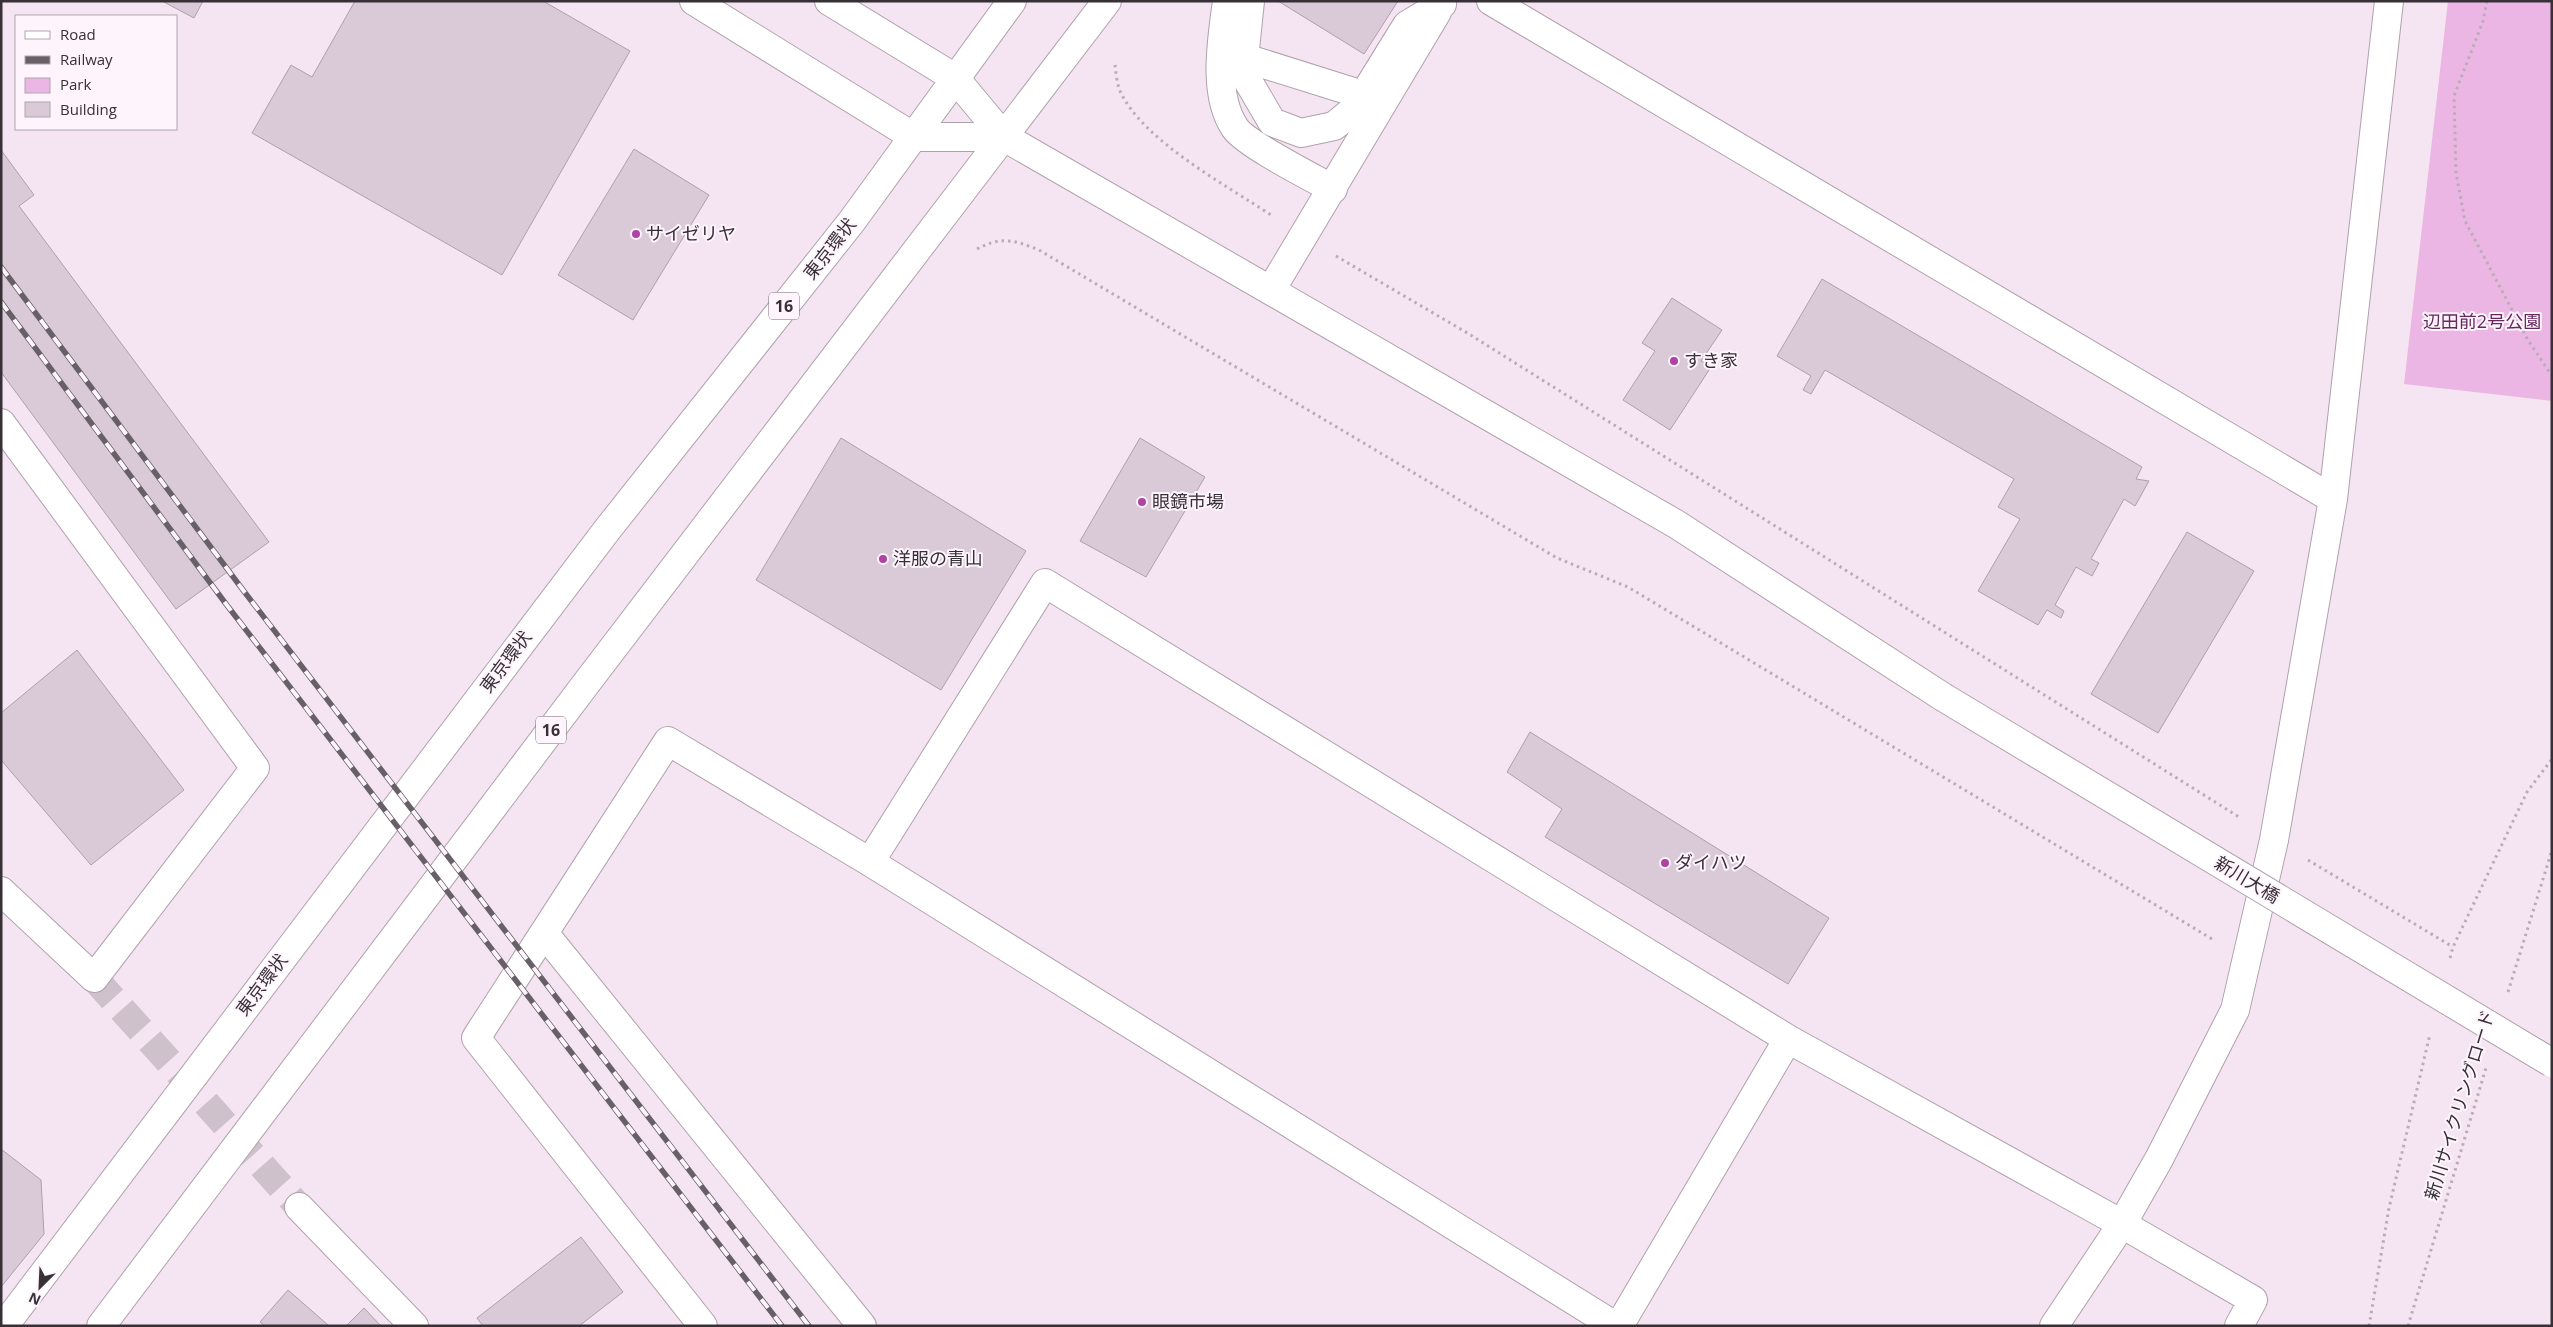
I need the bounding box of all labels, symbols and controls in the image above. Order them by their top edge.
legend [15,15,178,130]
text: Road [60,24,96,44]
text: Railway [60,49,113,69]
text: Park [60,74,91,94]
text: Building [60,99,117,119]
street label: 東京環状 [798,213,861,284]
place label: サイゼリヤ [646,221,736,245]
marker: サイゼリヤ [630,228,642,240]
road number: 16 [769,292,799,320]
park label: 辺田前2号公園 [2423,309,2541,333]
place label: すき家 [1684,348,1738,372]
marker: すき家 [1668,355,1680,367]
place label: 眼鏡市場 [1152,489,1224,513]
marker: 眼鏡市場 [1136,496,1148,508]
place label: 洋服の青山 [893,546,983,570]
marker: 洋服の青山 [877,553,889,565]
street label: 東京環状 [474,625,536,697]
road number: 16 [536,716,566,744]
place label: ダイハツ [1675,850,1747,874]
street label: 新川大橋 [2210,850,2285,908]
marker: ダイハツ [1659,857,1671,869]
street label: 東京環状 [230,948,292,1020]
street label: 新川サイクリングロード [2419,1007,2499,1203]
north arrow [15,1262,65,1312]
text: N [25,1288,44,1310]

